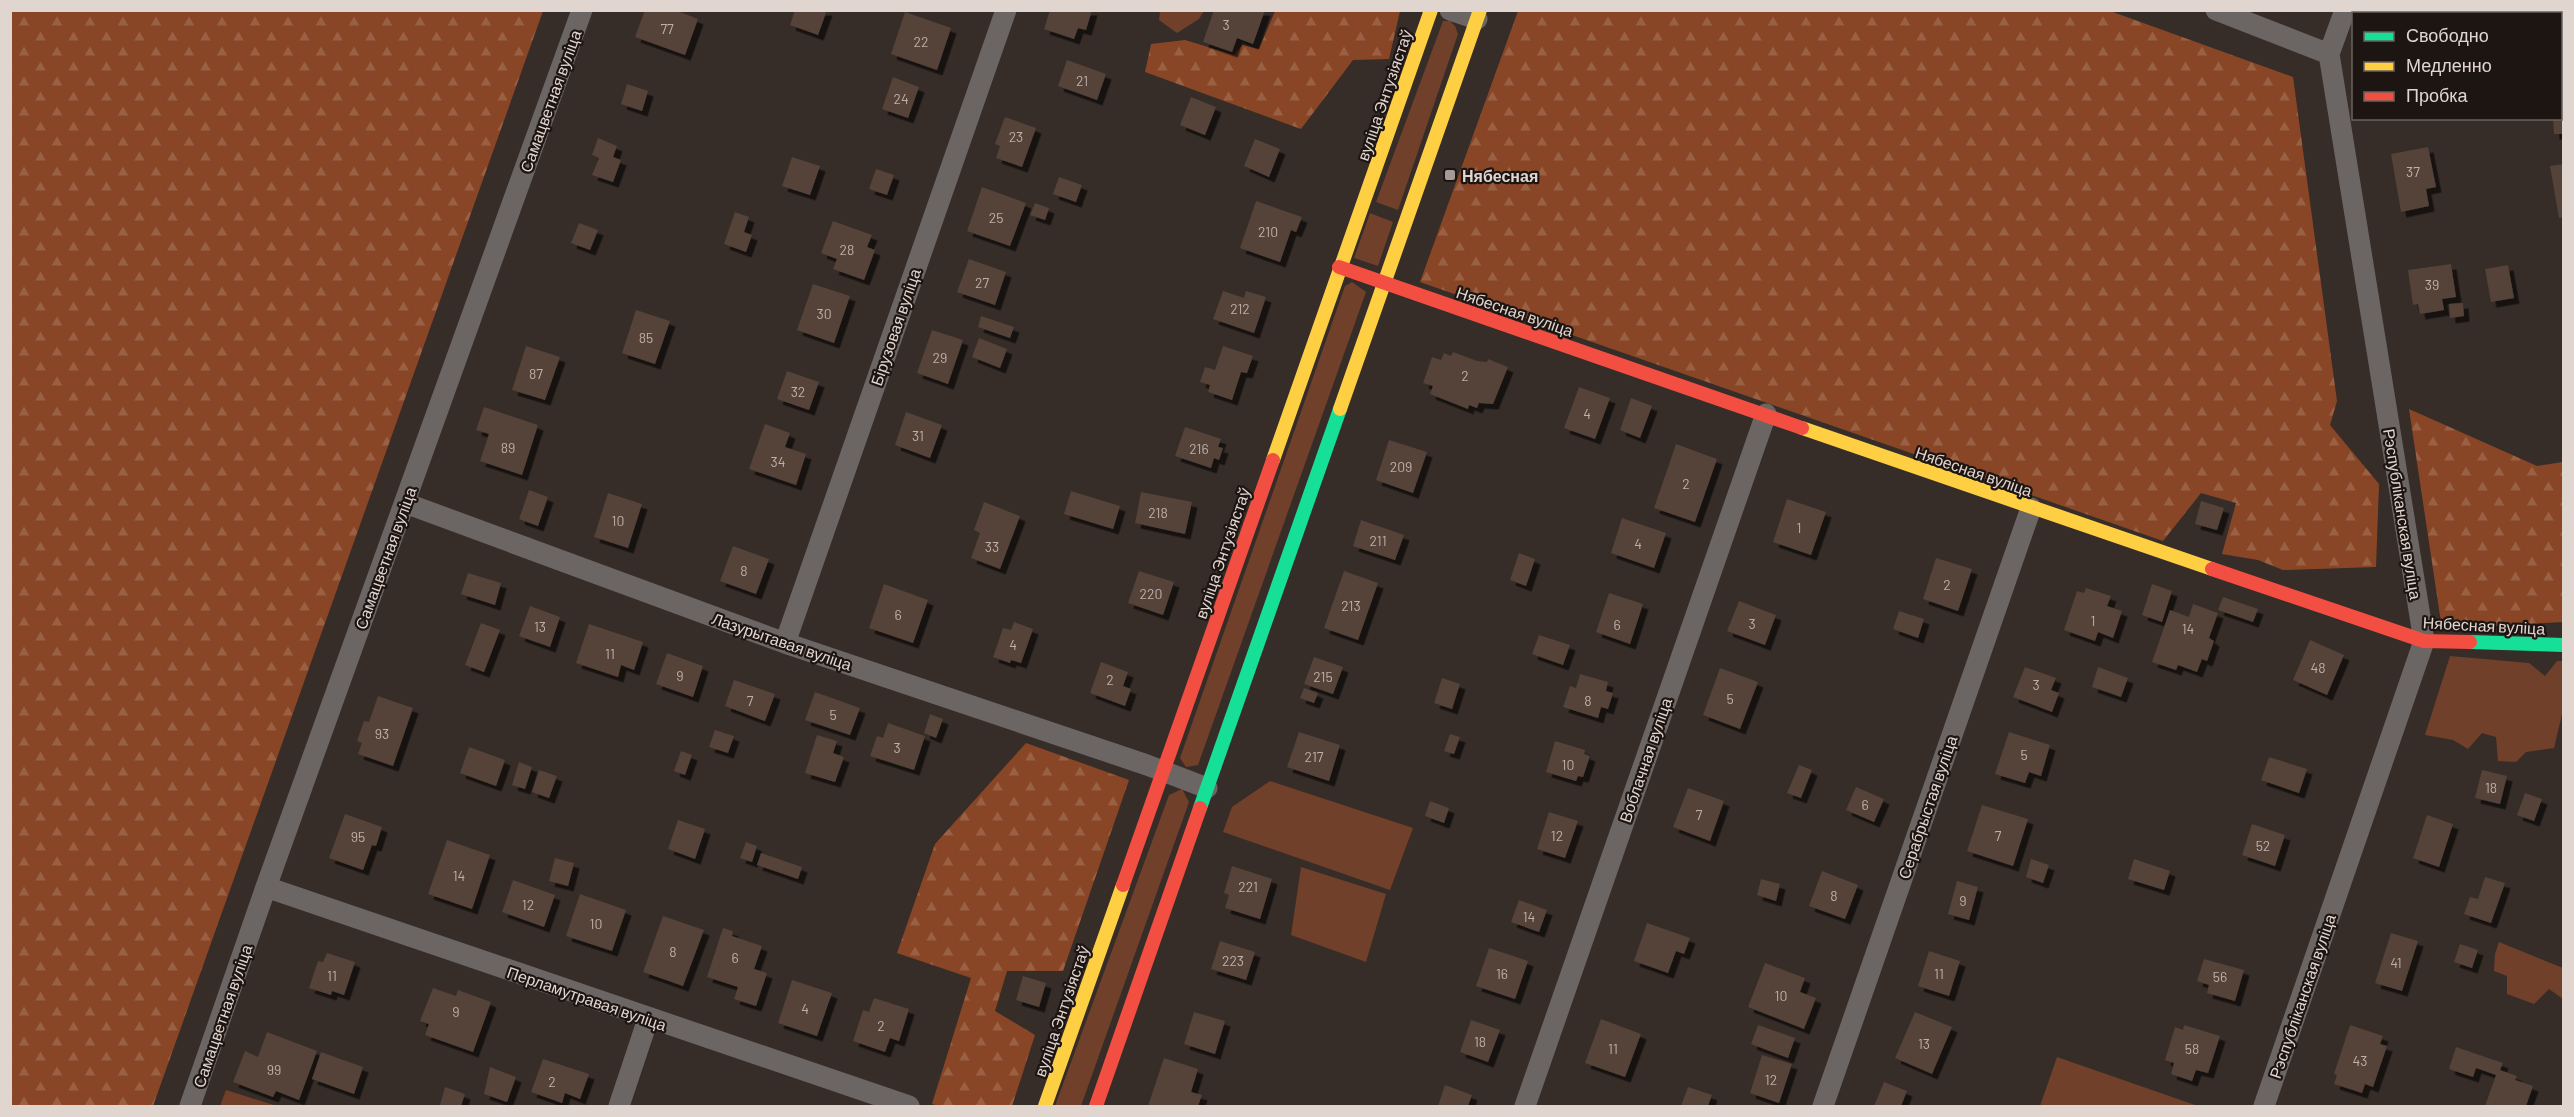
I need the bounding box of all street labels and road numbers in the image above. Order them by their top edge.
street label: Самацветная вуліца [515,27,585,175]
street label: вуліца Энтузіястаў [1353,27,1415,163]
street label: Бірузовая вуліца [866,266,924,388]
street label: Нябесная вуліца [1454,282,1576,340]
street label: Рэспубліканская вуліца [2380,427,2426,601]
street label: Нябесная вуліца [1913,442,2035,500]
street label: Самацветная вуліца [350,484,420,632]
street label: вуліца Энтузіястаў [1191,485,1253,621]
street label: Лазурытавая вуліца [710,608,854,674]
street label: Нябесная вуліца [2422,612,2546,638]
street label: Воблачная вуліца [1615,695,1675,825]
street label: Серабрыстая вуліца [1894,733,1961,881]
street label: Рэспубліканская вуліца [2265,911,2339,1081]
street label: Самацветная вуліца [189,942,255,1090]
street label: вуліца Энтузіястаў [1030,943,1092,1079]
street label: Перламутравая вуліца [505,962,669,1034]

